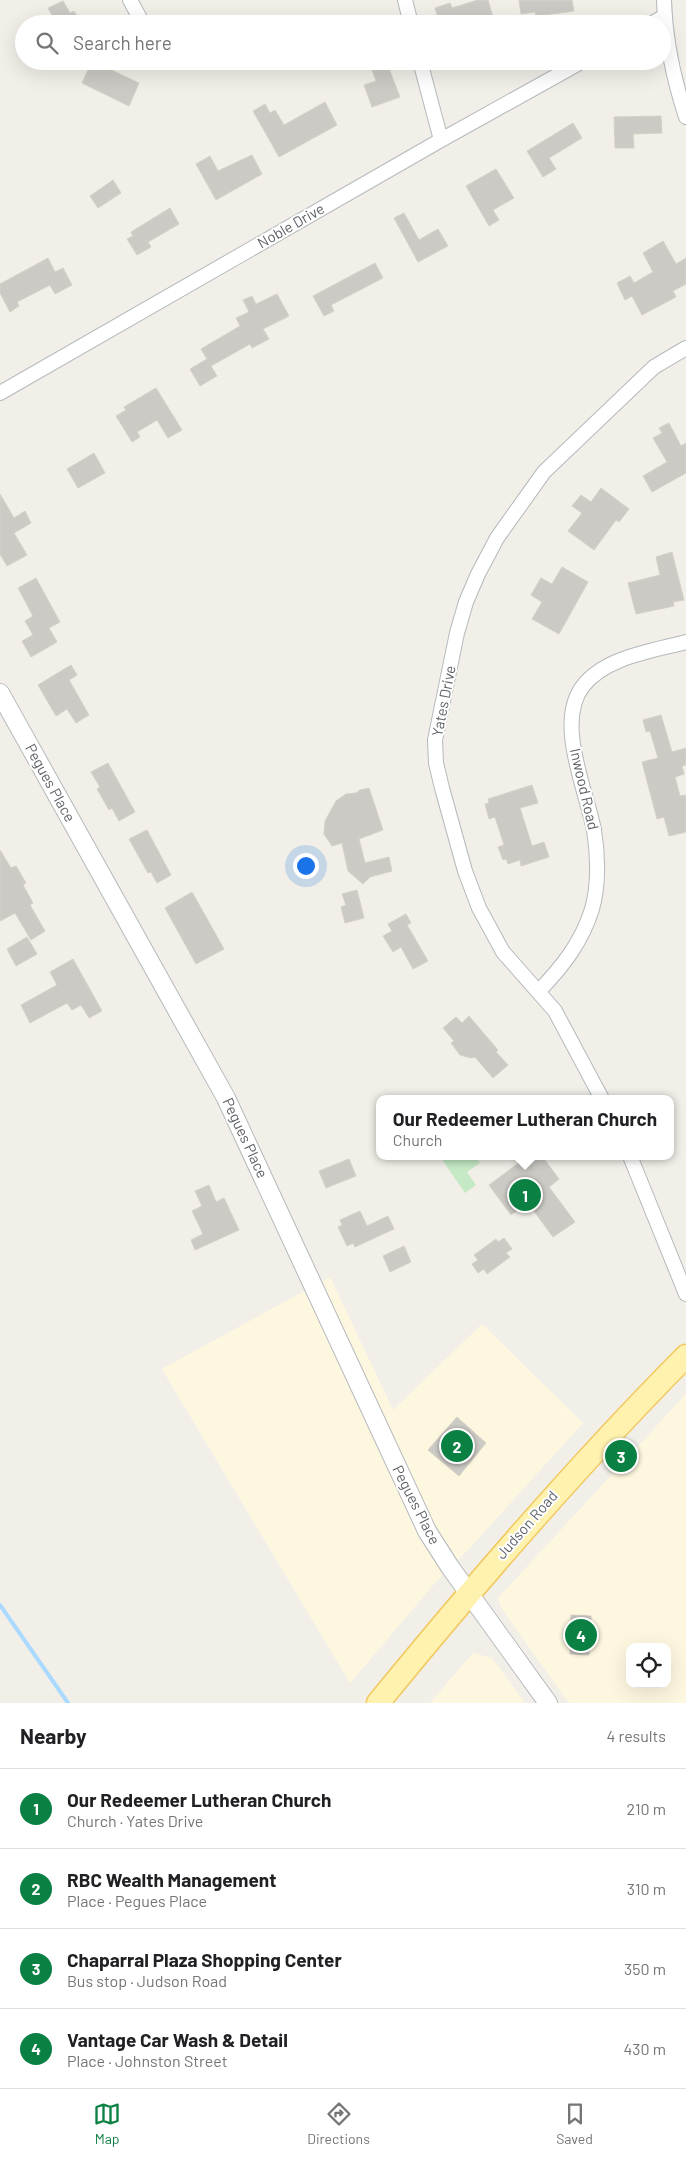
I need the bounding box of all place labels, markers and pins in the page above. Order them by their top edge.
pin: 1 [509,1176,541,1214]
pin: 2 [441,1427,473,1465]
pin: 3 [605,1437,637,1475]
pin: 4 [565,1616,597,1654]

